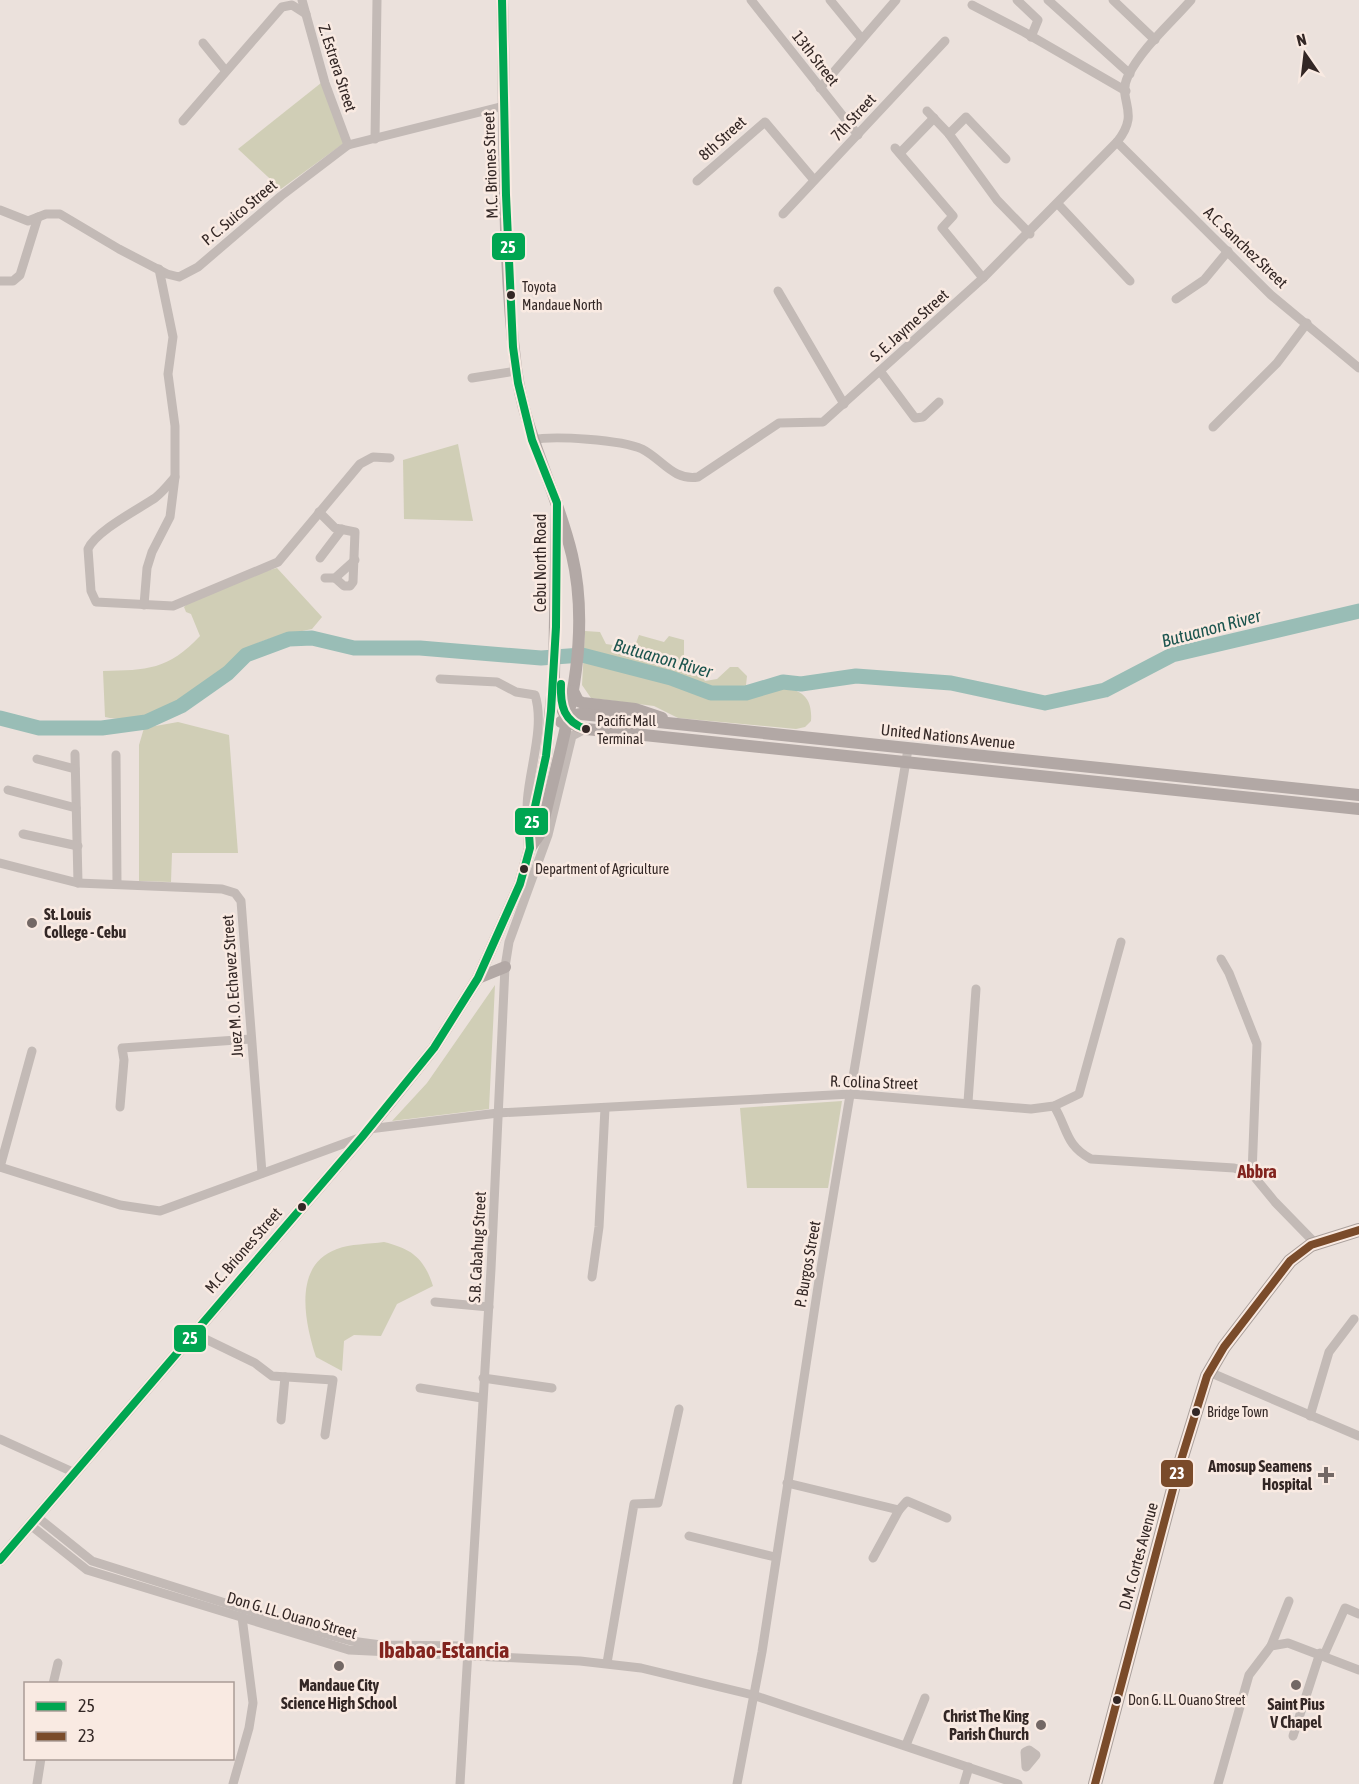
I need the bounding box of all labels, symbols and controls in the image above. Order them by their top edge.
street label: Z. Estrera Street [315,22,361,114]
north arrow [1275,24,1335,84]
street label: 13th Street [789,27,843,89]
text: N [1295,30,1308,49]
street label: 7th Street [827,90,879,144]
street label: M.C. Briones Street [479,111,501,219]
street label: 8th Street [695,112,750,164]
street label: P. C. Suico Street [198,175,280,249]
street label: A.C. Sanchez Street [1201,203,1292,292]
line badge: 25 [491,232,526,261]
text: 25 [500,238,516,256]
place label: Toyota Mandaue North [522,279,603,313]
street label: S. E. Jayme Street [866,285,953,366]
marker: Toyota Mandaue North [505,289,517,301]
street label: Cebu North Road [531,514,549,612]
water label: Butuanon River [1159,605,1264,651]
water label: Butuanon River [611,634,715,682]
place label: Pacific Mall Terminal [597,713,656,747]
street label: United Nations Avenue [880,720,1016,752]
marker: Pacific Mall Terminal [580,723,592,735]
line badge: 25 [514,807,549,836]
text: 25 [524,813,540,831]
place label: Department of Agriculture [535,861,669,877]
marker: Department of Agriculture [518,863,530,875]
place label: St. Louis College - Cebu [44,905,127,941]
street label: Juez M. O. Echavez Street [218,914,246,1058]
marker: St. Louis College - Cebu [25,916,39,930]
street label: R. Colina Street [830,1071,919,1093]
district label: Abbra [1236,1161,1277,1182]
street label: S.B. Cabahug Street [465,1190,490,1303]
unlabelled marker [296,1201,308,1213]
street label: M.C. Briones Street [201,1203,285,1296]
street label: P. Burgos Street [791,1219,825,1309]
line badge: 25 [173,1324,207,1353]
text: 25 [182,1329,198,1347]
place label: Bridge Town [1207,1404,1269,1420]
marker: Bridge Town [1190,1406,1202,1418]
place label: Amosup Seamens Hospital [1207,1457,1313,1493]
line badge: 23 [1160,1459,1194,1488]
text: 23 [1169,1464,1185,1482]
marker: Amosup Seamens Hospital [1317,1466,1335,1484]
street label: D.M. Cortes Avenue [1115,1500,1161,1612]
street label: Don G. LL. Ouano Street [225,1588,359,1642]
district label: Ibabao-Estancia [379,1637,509,1663]
marker: Mandaue City Science High School [332,1659,346,1673]
place label: Mandaue City Science High School [281,1676,398,1712]
marker: Saint Pius V Chapel [1289,1678,1303,1692]
legend [24,1682,234,1760]
place label: Don G. LL. Ouano Street [1128,1692,1246,1708]
marker: Don G. LL. Ouano Street [1111,1694,1123,1706]
text: 25 [78,1695,95,1716]
place label: Saint Pius V Chapel [1267,1695,1325,1731]
place label: Christ The King Parish Church [943,1707,1029,1743]
marker: Christ The King Parish Church [1034,1718,1048,1732]
text: 23 [78,1725,95,1746]

